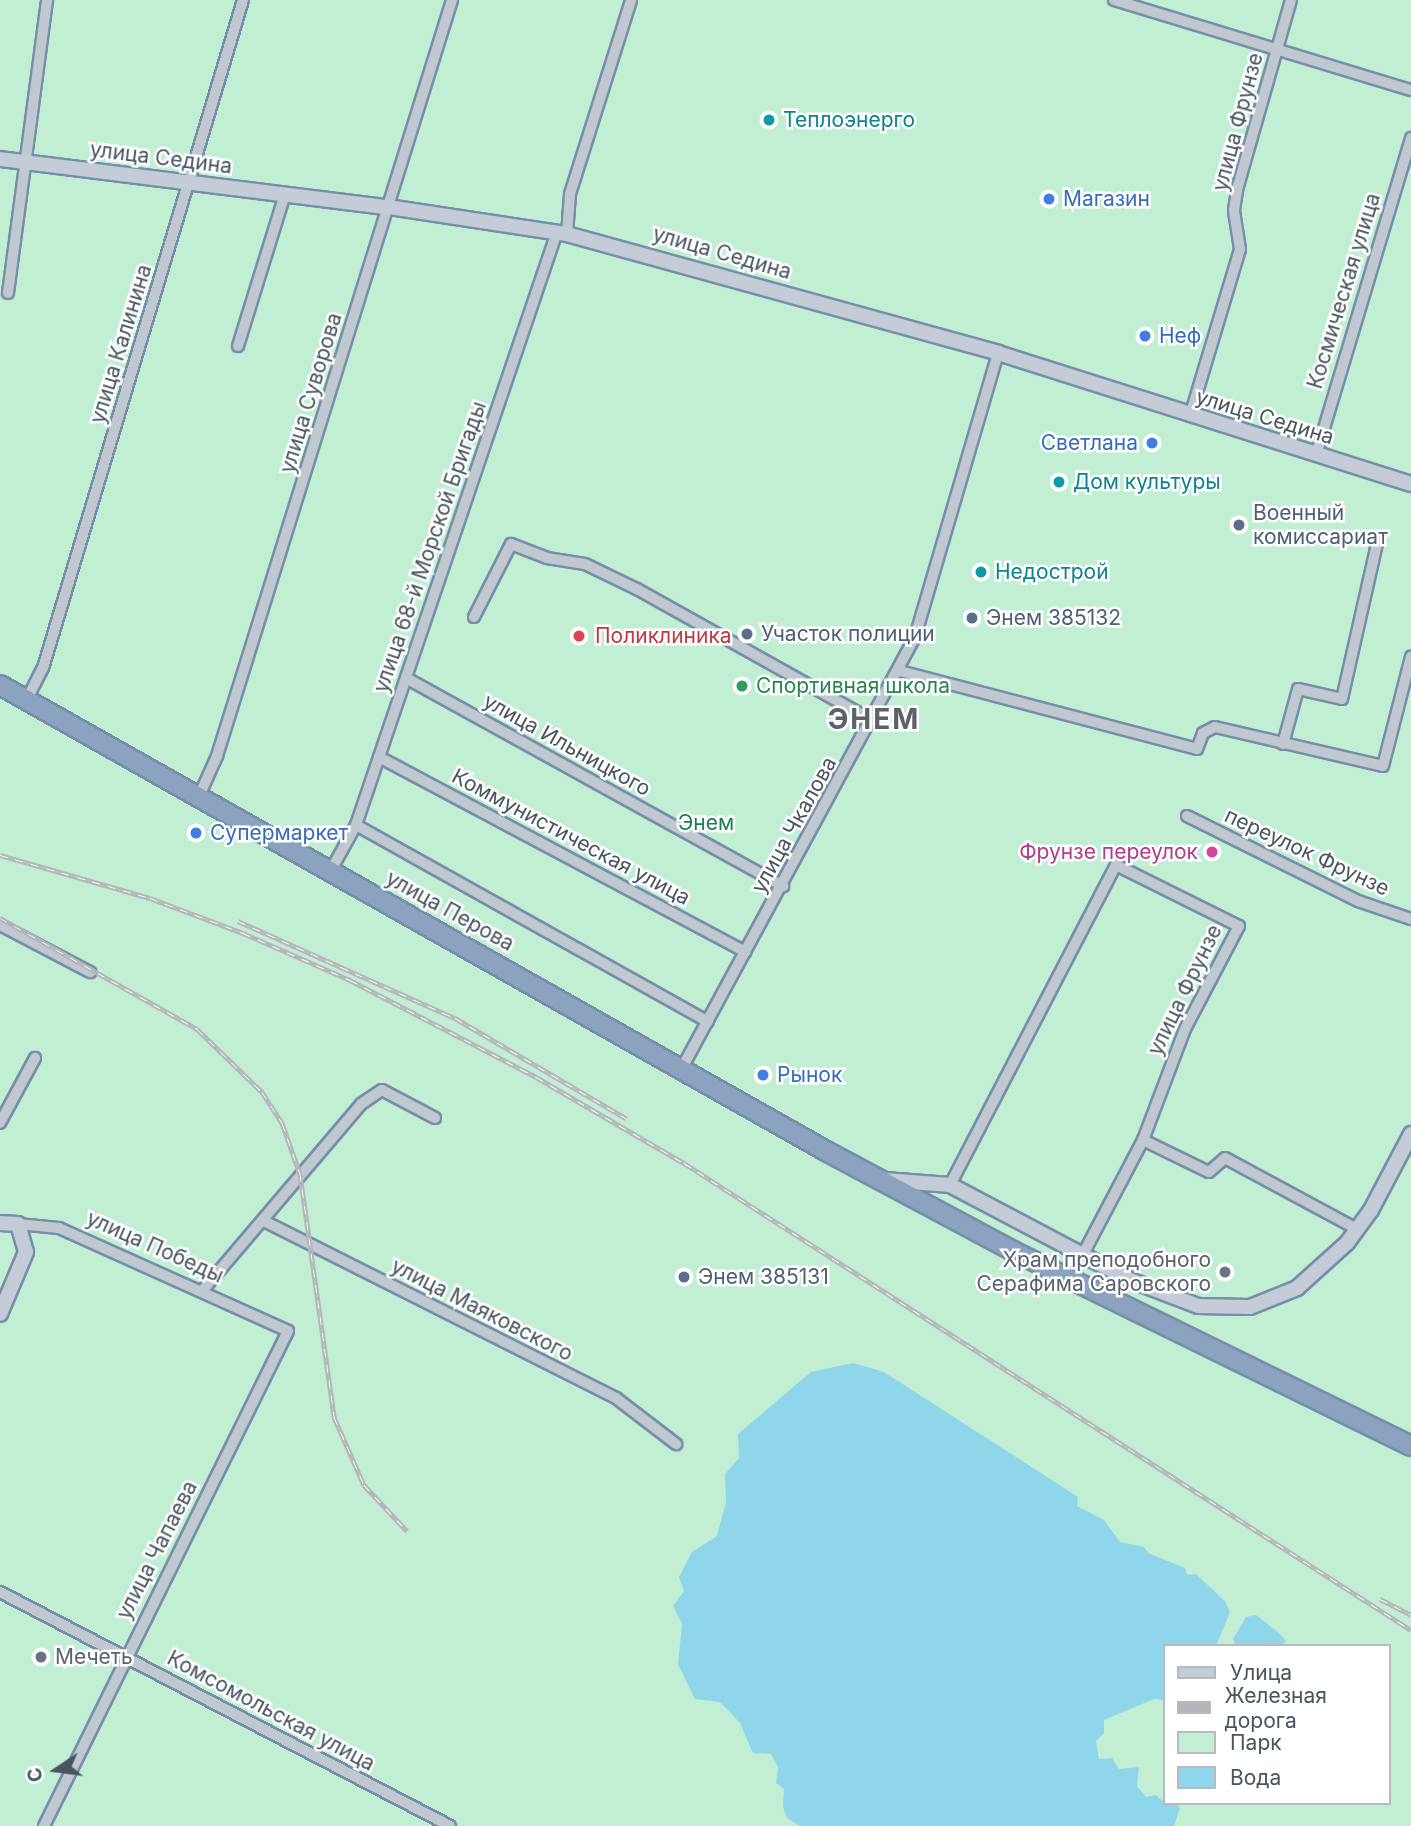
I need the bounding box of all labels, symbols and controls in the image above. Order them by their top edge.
street label: улица Фрунзе [1207,50,1269,194]
place label: Теплоэнерго [783,107,915,133]
marker: Теплоэнерго [761,112,777,128]
street label: улица Седина [89,137,233,179]
place label: Магазин [1063,186,1150,212]
street label: Космическая улица [1302,190,1386,392]
marker: Магазин [1041,191,1057,207]
street label: улица Седина [650,221,794,285]
street label: улица Калинина [85,261,157,427]
street label: улица Суворова [275,310,347,476]
place label: Неф [1159,323,1201,349]
marker: Неф [1137,328,1153,344]
street label: улица Седина [1193,384,1337,450]
street label: улица 68-й Морской Бригады [368,398,492,696]
place label: Светлана [1041,430,1138,456]
marker: Светлана [1144,435,1160,451]
place label: Дом культуры [1073,469,1221,495]
marker: Дом культуры [1051,474,1067,490]
place label: Военный комиссариат [1253,500,1388,550]
marker: Военный комиссариат [1231,517,1247,533]
place label: Недострой [995,559,1109,585]
marker: Недострой [973,564,989,580]
place label: Энем 385132 [986,605,1121,631]
marker: Энем 385132 [964,610,980,626]
place label: Участок полиции [761,621,935,647]
place label: Поликлиника [595,623,732,649]
marker: Поликлиника [569,626,589,646]
marker: Участок полиции [739,626,755,642]
place label: Спортивная школа [756,673,950,699]
marker: Спортивная школа [734,678,750,694]
street label: улица Ильницкого [479,689,655,801]
district label: ЭНЕМ [828,702,920,736]
street label: улица Чкалова [746,753,842,897]
street label: Коммунистическая улица [448,763,694,911]
street label: переулок Фрунзе [1221,803,1393,901]
park label: Энем [678,810,734,836]
place label: Супермаркет [210,820,348,846]
marker: Супермаркет [188,825,204,841]
place label: Фрунзе переулок [1019,839,1198,865]
marker: Фрунзе переулок [1204,844,1220,860]
street label: улица Перова [382,865,518,957]
street label: улица Фрунзе [1142,921,1228,1059]
place label: Рынок [777,1062,842,1088]
marker: Рынок [755,1067,771,1083]
street label: улица Победы [83,1206,227,1288]
place label: Храм преподобного Серафима Саровского [976,1247,1211,1297]
street label: улица Маяковского [387,1253,577,1367]
place label: Энем 385131 [698,1264,829,1290]
marker: Храм преподобного Серафима Саровского [1217,1264,1233,1280]
marker: Энем 385131 [676,1269,692,1285]
street label: улица Чапаева [111,1477,203,1623]
place label: Мечеть [55,1644,133,1670]
legend [1162,1644,1390,1805]
street label: Комсомольская улица [163,1646,379,1776]
marker: Мечеть [33,1649,49,1665]
text: Улица [1230,1660,1292,1685]
text: Железная дорога [1225,1683,1327,1733]
text: Парк [1230,1730,1282,1755]
north arrow [21,1735,91,1805]
text: С [22,1765,48,1784]
text: Вода [1230,1765,1281,1790]

